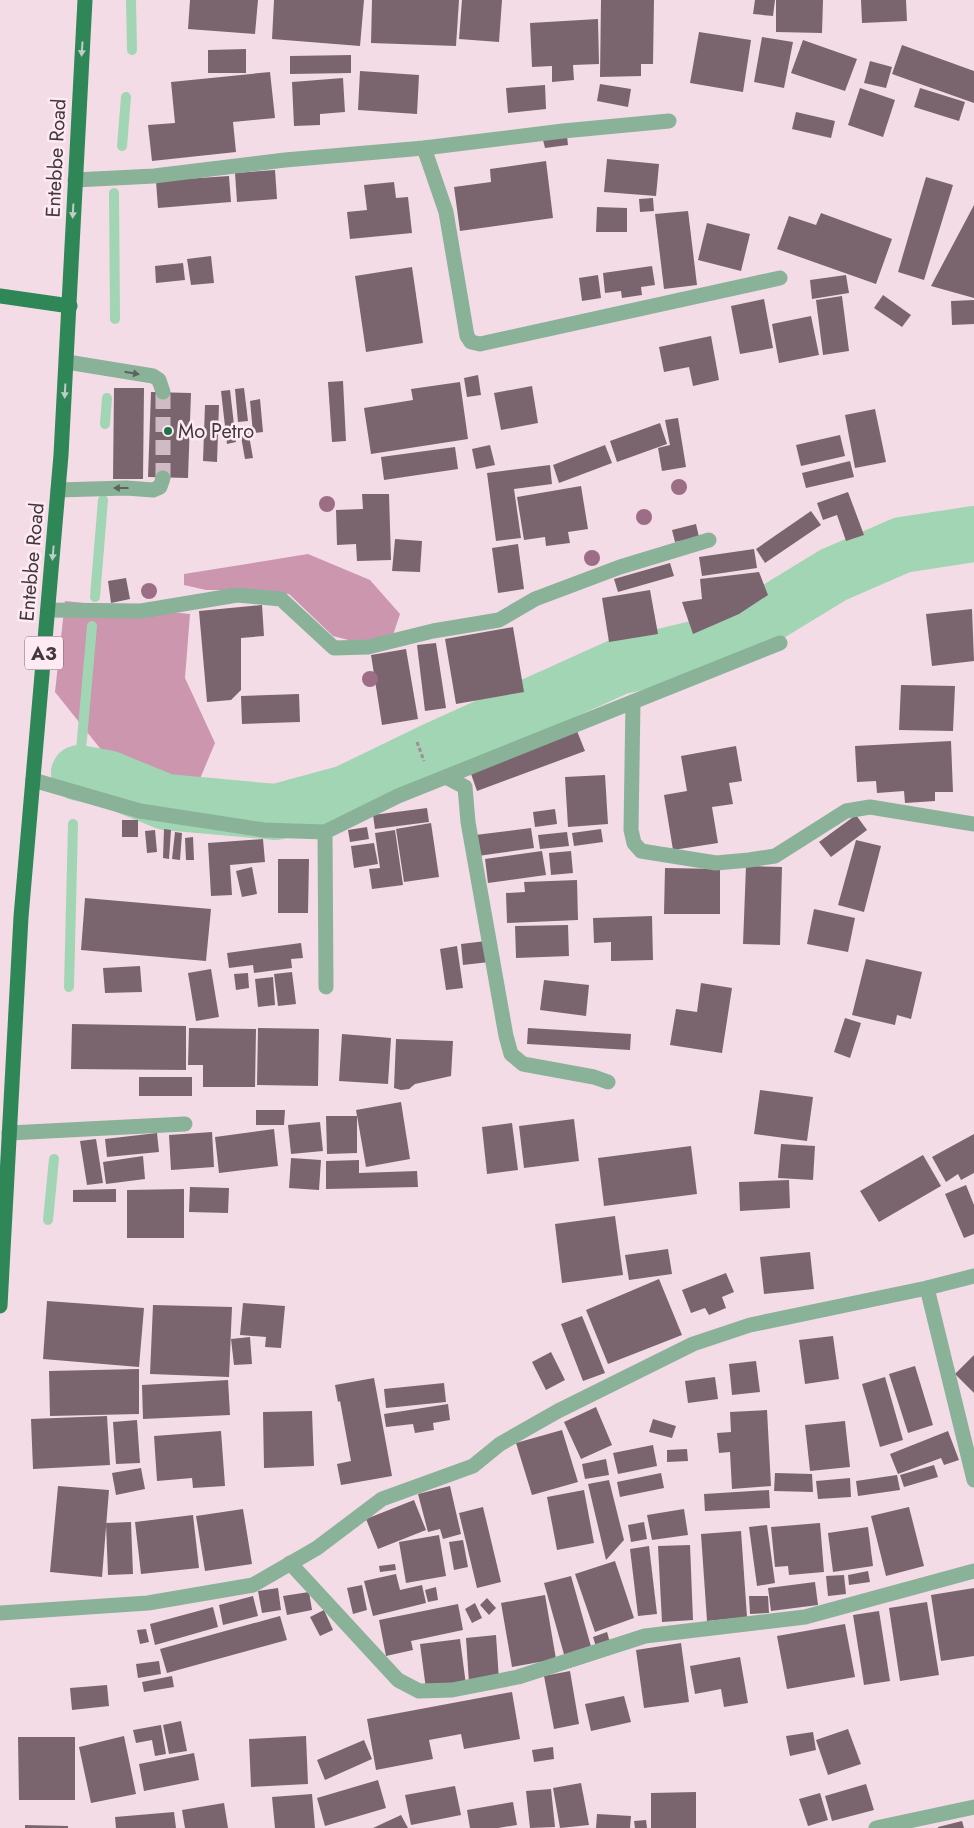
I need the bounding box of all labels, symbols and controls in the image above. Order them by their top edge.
one-way arrow [78,41,86,57]
street label: Entebbe Road [38,98,74,218]
one-way arrow [69,203,77,219]
one-way arrow [125,369,141,377]
one-way arrow [61,383,69,399]
place label: Mo Petro [178,417,254,446]
marker: Mo Petro [162,425,174,437]
one-way arrow [113,484,129,492]
street label: Entebbe Road [12,502,52,622]
one-way arrow [49,545,57,561]
road number: A3 [25,636,63,670]

